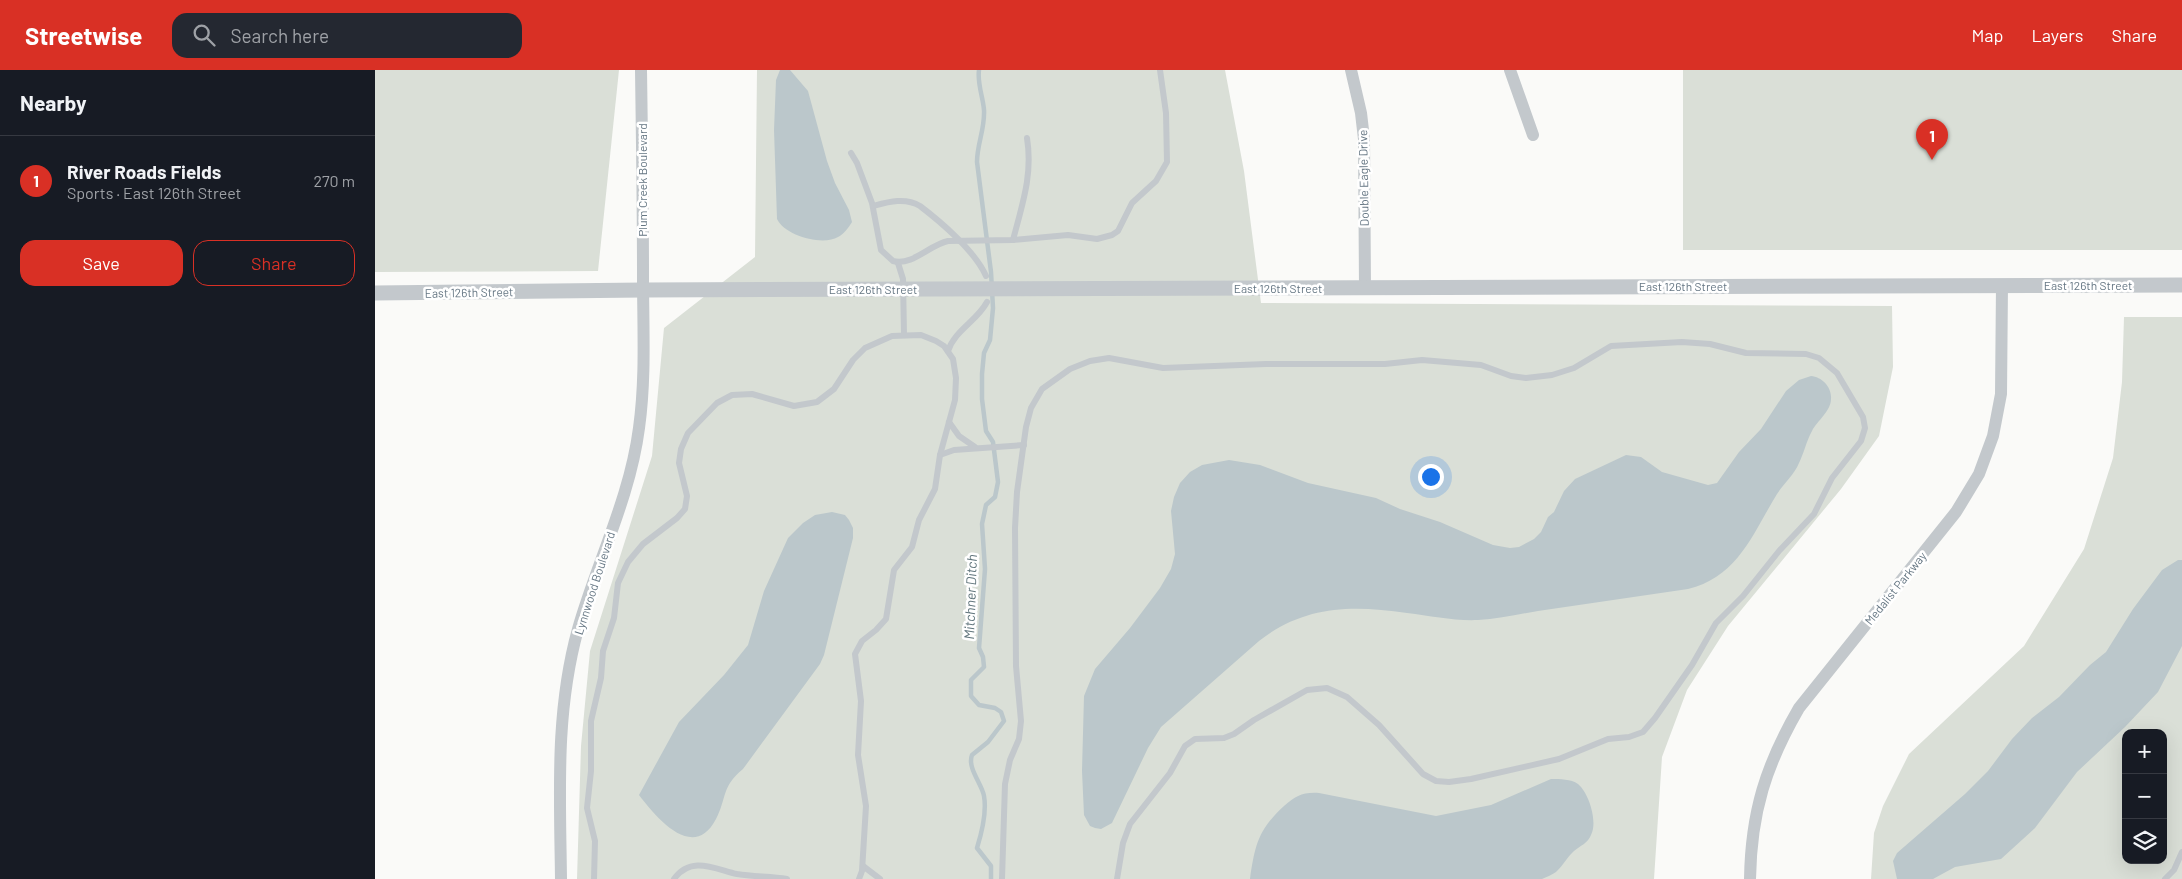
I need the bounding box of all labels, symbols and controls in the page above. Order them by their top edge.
search box [172,13,522,58]
text: Streetwise [25,21,142,50]
icon: search [190,21,218,49]
text: Search here [230,24,329,47]
text: Map [1971,24,2003,46]
text: Layers [2031,24,2084,46]
text: Share [2112,24,2157,46]
text: Nearby [20,90,86,115]
pin: 1 [1916,119,1948,160]
street label: Plum Creek Boulevard [635,123,649,237]
street label: Double Eagle Drive [1355,130,1371,226]
text: River Roads Fields [67,160,221,183]
text: 1 [33,171,39,190]
text: 270 m [313,171,355,190]
text: Sports · East 126th Street [67,183,241,202]
button: Save [20,240,183,286]
button: Share [193,240,355,286]
street label: East 126th Street [2044,278,2132,292]
street label: East 126th Street [1639,279,1727,293]
street label: East 126th Street [1234,281,1322,295]
street label: East 126th Street [829,282,917,296]
street label: East 126th Street [425,284,513,300]
your location [1418,464,1444,490]
street label: Lynnwood Boulevard [571,530,617,636]
street label: Medalist Parkway [1861,548,1929,627]
water label: Mitchner Ditch [960,554,980,640]
map controls [2122,729,2167,864]
button: + [2122,729,2167,774]
button: − [2122,774,2167,819]
button: layers [2122,819,2167,864]

